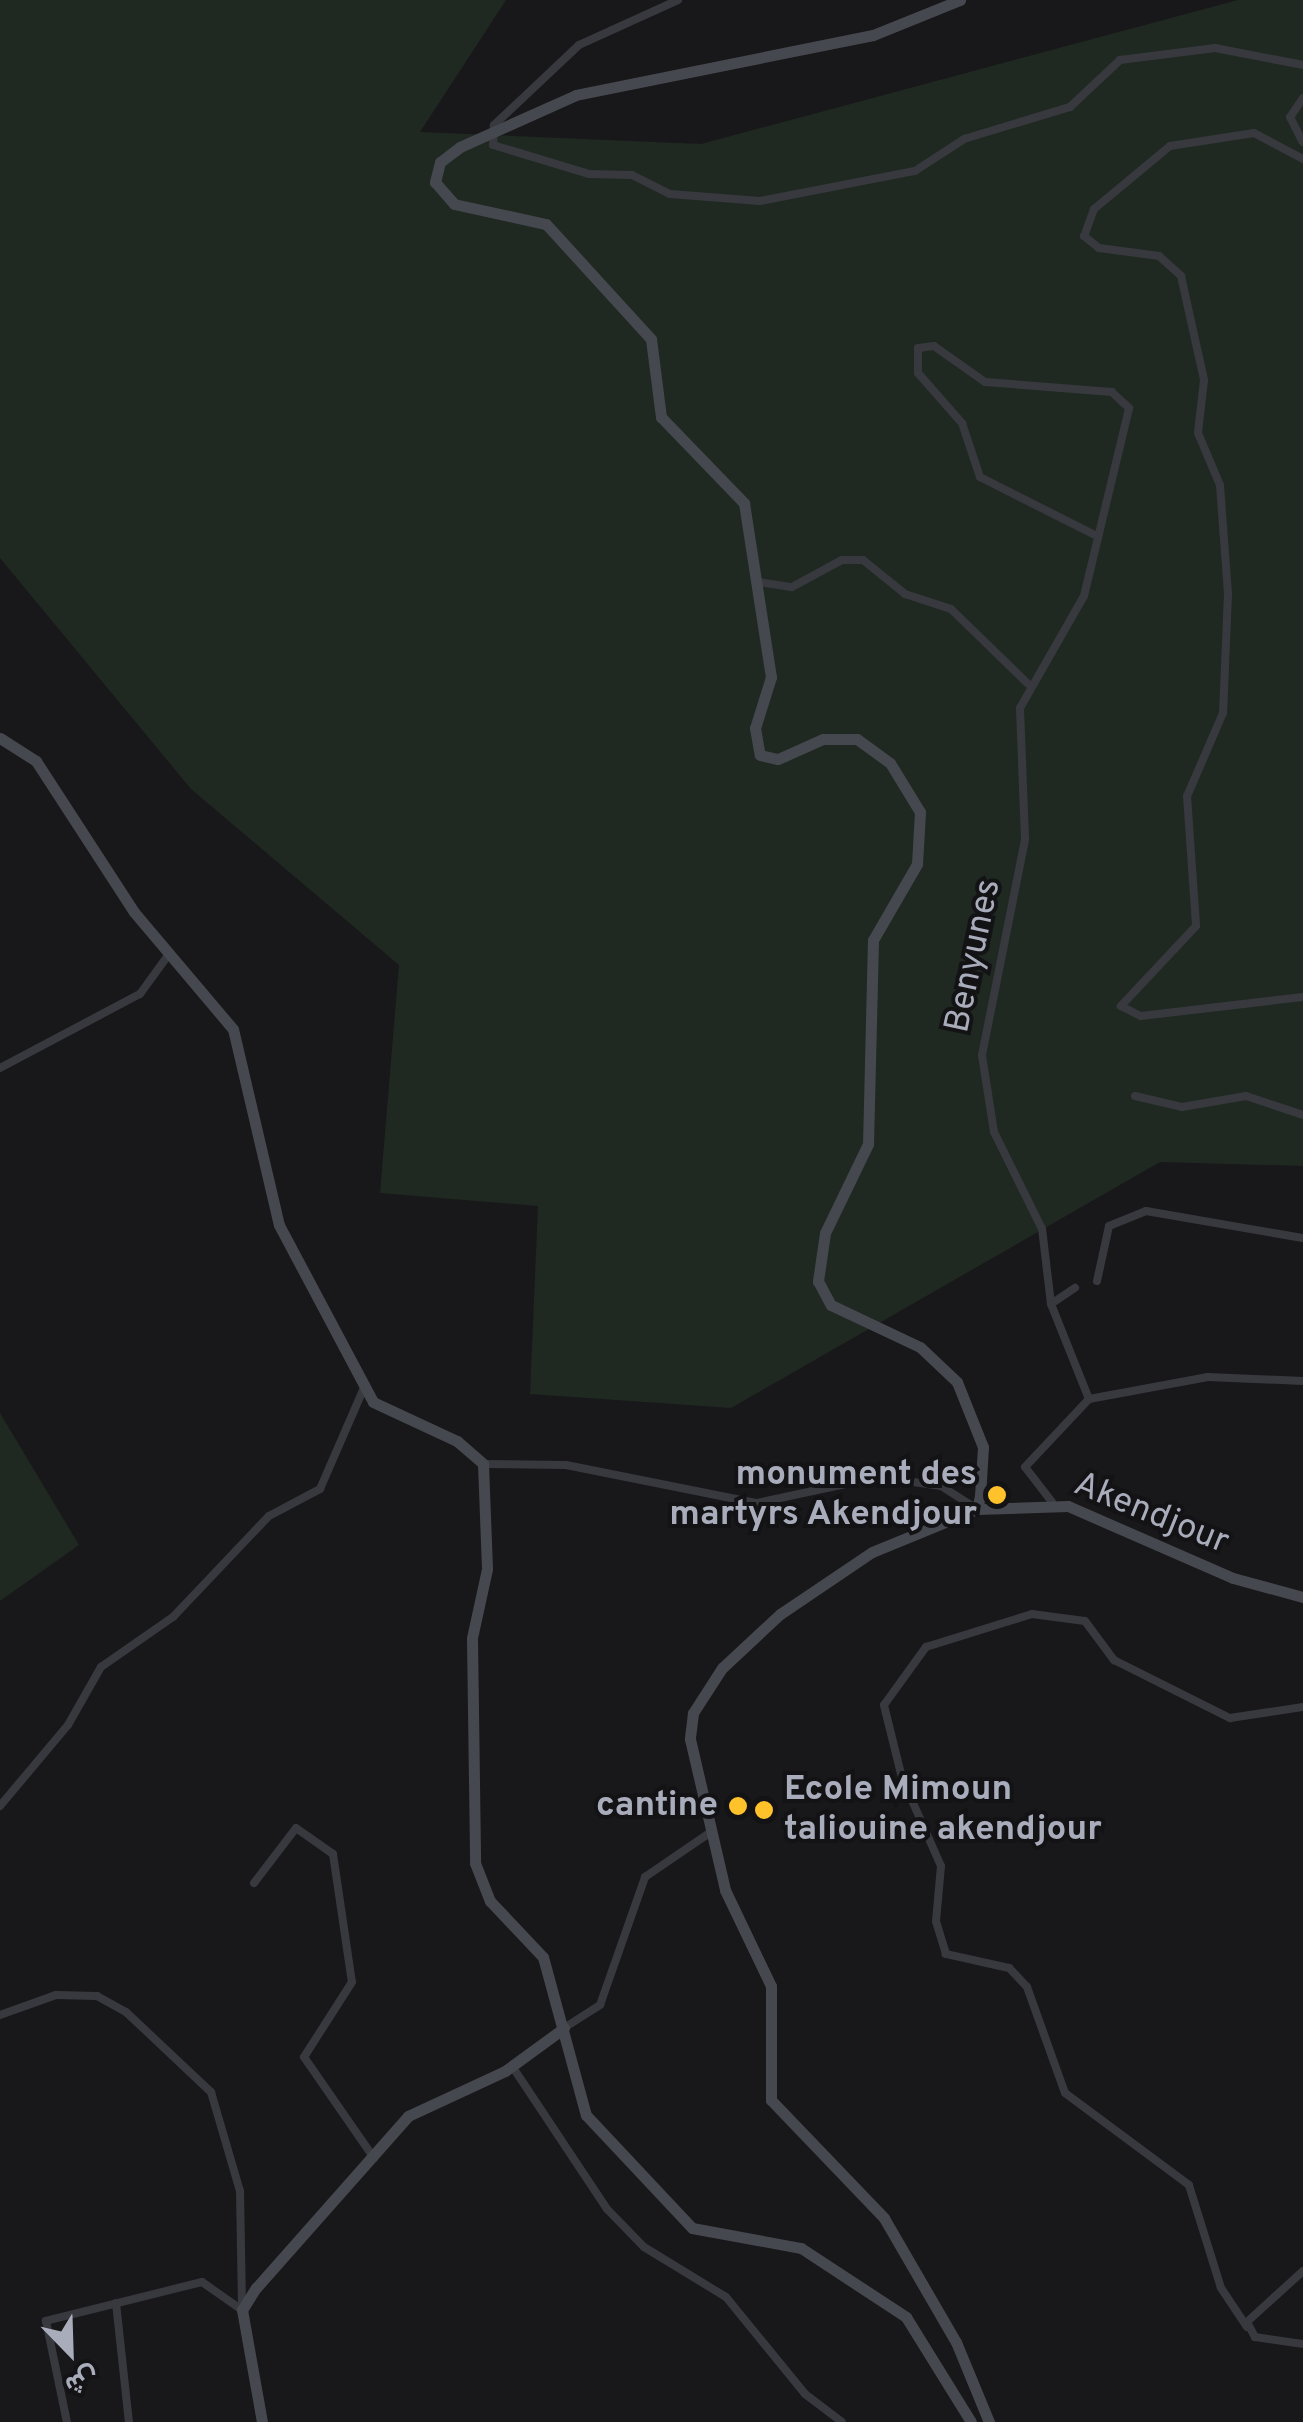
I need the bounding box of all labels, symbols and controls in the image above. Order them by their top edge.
street label: Benyunes [937,875,1011,1037]
place label: monument des martyrs Akendjour [668,1454,977,1536]
street label: Akendjour [1067,1464,1235,1564]
marker: monument des martyrs Akendjour [986,1484,1008,1506]
place label: Ecole Mimoun taliouine akendjour [784,1769,1102,1851]
place label: cantine [596,1785,718,1827]
marker: cantine [727,1795,749,1817]
marker: Ecole Mimoun taliouine akendjour [753,1799,775,1821]
north arrow [20,2302,120,2402]
text: ش [59,2356,104,2403]

